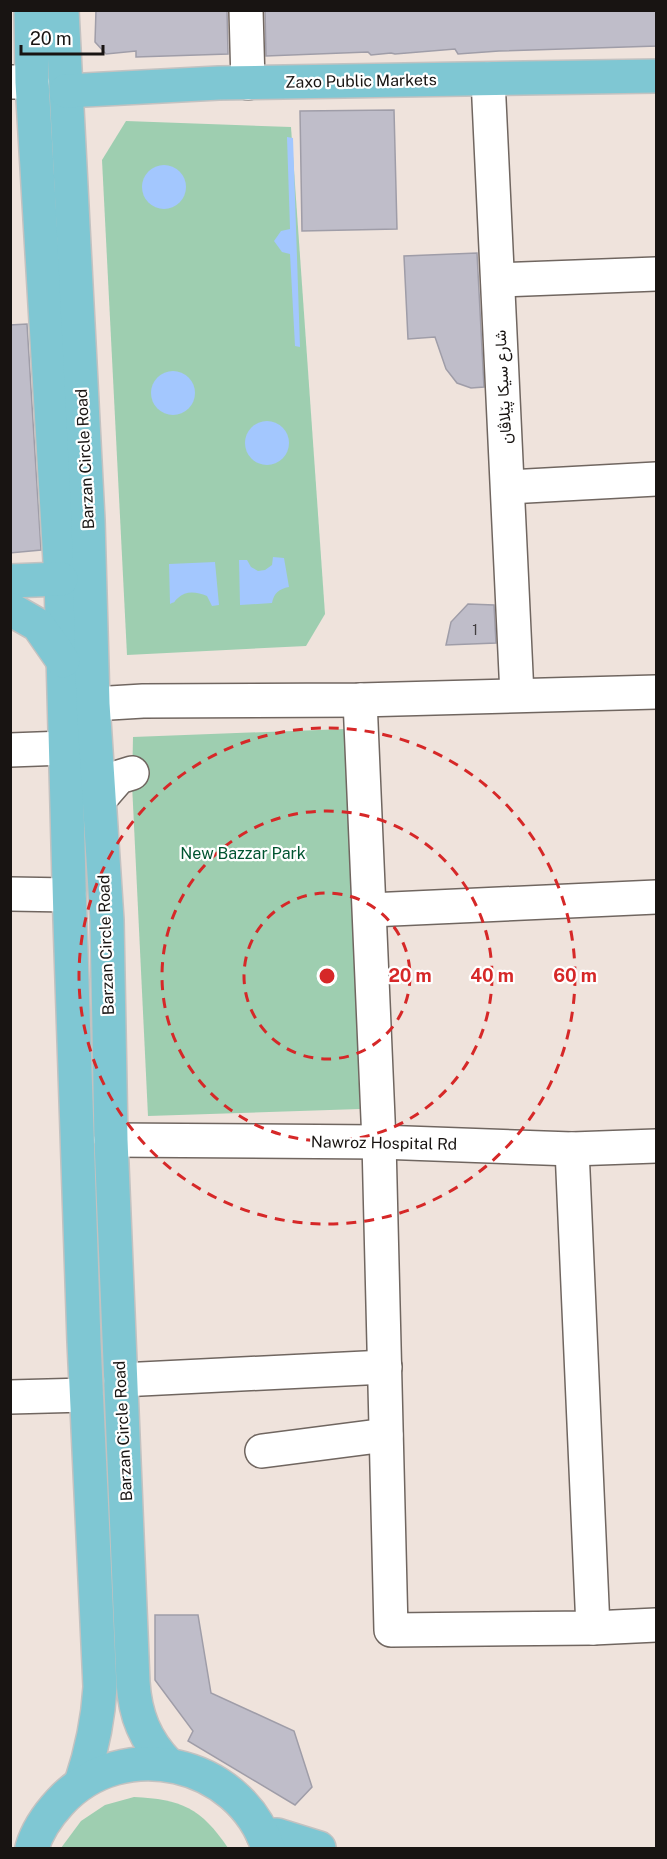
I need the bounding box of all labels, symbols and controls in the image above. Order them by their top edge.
scale bar [21,18,104,56]
text: 20 m [30,28,72,49]
street label: Zaxo Public Markets [285,70,437,92]
street label: شارع سيكا پێلاڤان [491,329,517,444]
street label: Barzan Circle Road [72,388,98,530]
house number: 1 [472,622,478,638]
park label: New Bazzar Park [180,844,306,863]
street label: Barzan Circle Road [94,874,118,1016]
text: 20 m [388,965,432,986]
text: 40 m [470,965,514,986]
text: 60 m [553,965,597,986]
centre of rings [317,966,337,986]
street label: Nawroz Hospital Rd [311,1132,457,1154]
street label: Barzan Circle Road [110,1360,136,1502]

